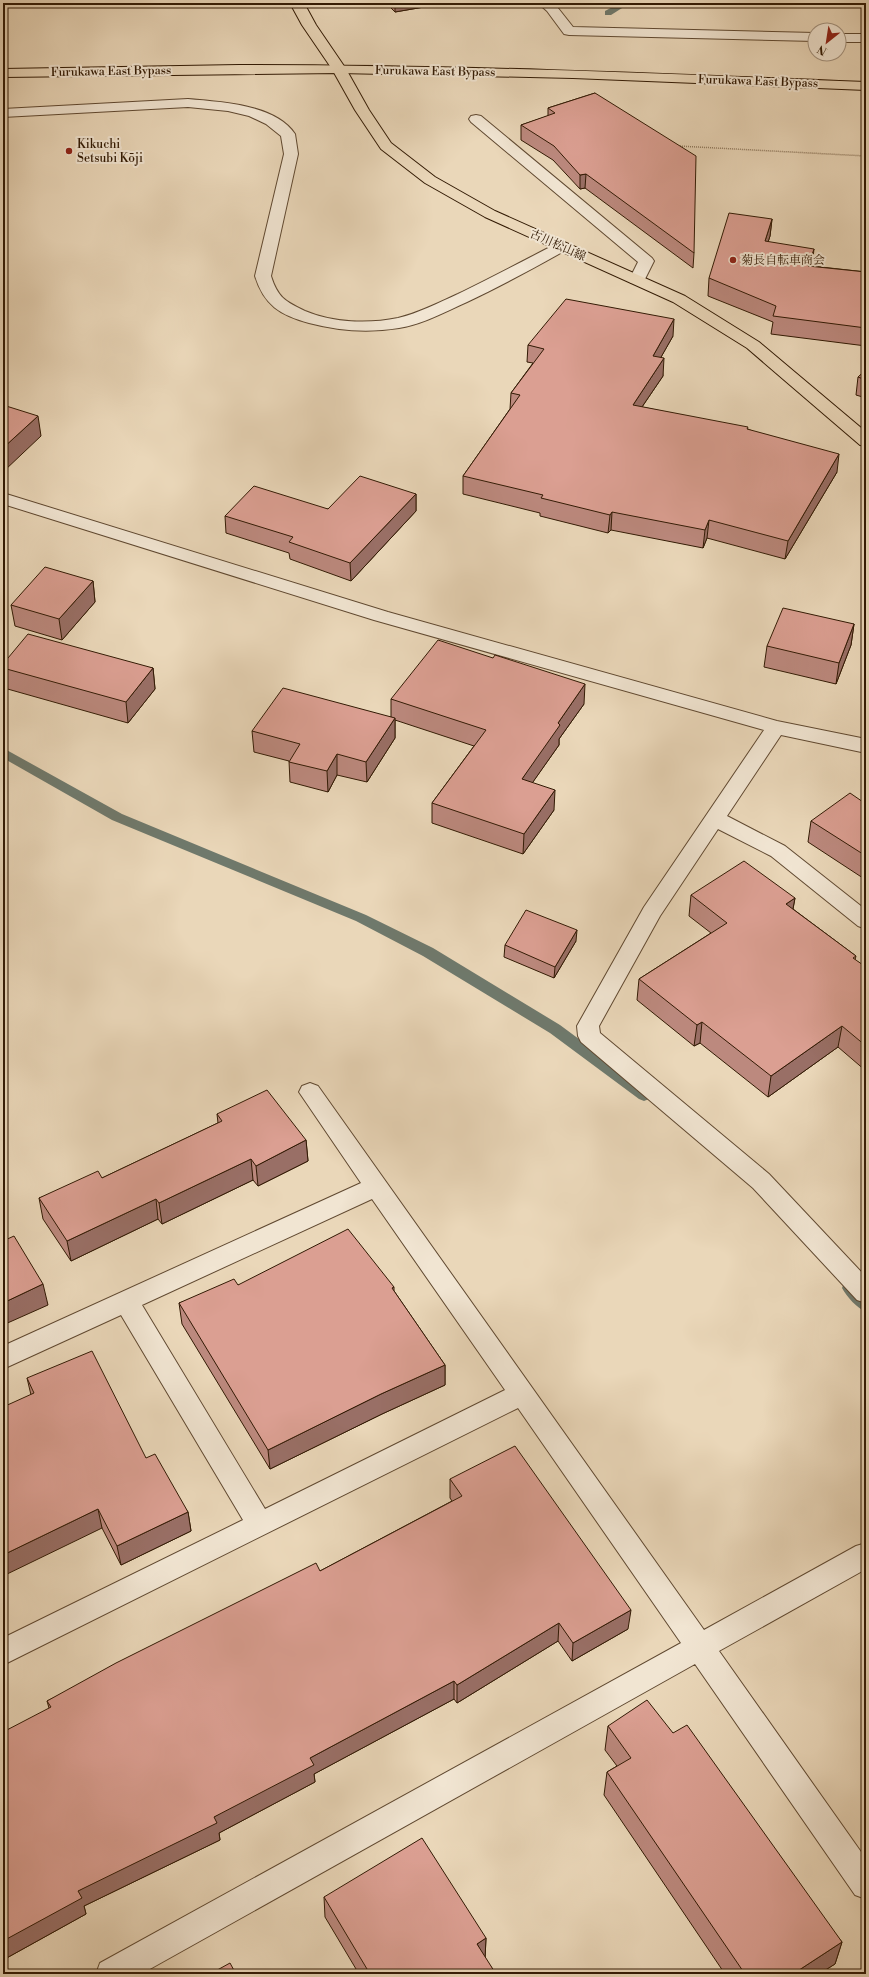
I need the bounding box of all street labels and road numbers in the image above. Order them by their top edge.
street label: Furukawa East Bypass [51,63,171,80]
street label: Furukawa East Bypass [375,63,495,80]
street label: Furukawa East Bypass [698,72,818,91]
street label: 古川松山線 [527,226,588,265]

